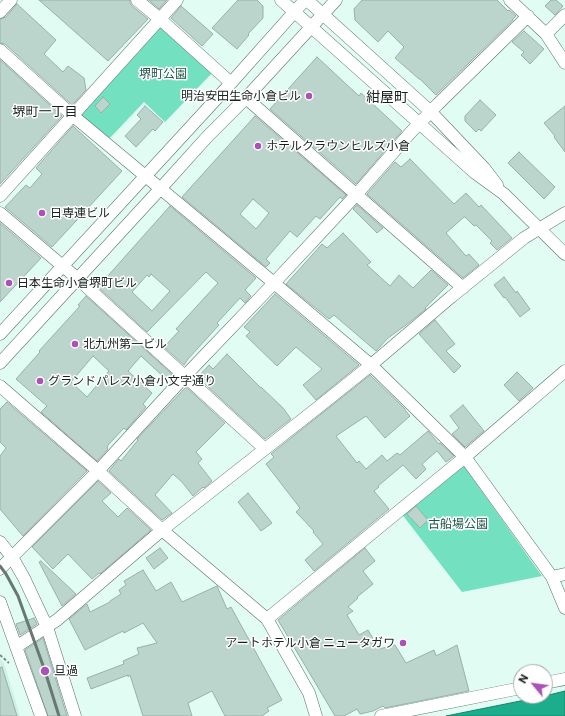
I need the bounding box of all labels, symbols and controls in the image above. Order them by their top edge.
park label: 堺町公園 [139,67,187,81]
place label: 明治安田生命小倉ビル [181,89,301,103]
district label: 紺屋町 [366,89,408,105]
marker: 明治安田生命小倉ビル [304,91,314,101]
district label: 堺町一丁目 [13,104,77,120]
place label: ホテルクラウンヒルズ小倉 [266,139,410,153]
marker: ホテルクラウンヒルズ小倉 [253,141,263,151]
place label: 日専連ビル [50,206,110,220]
marker: 日専連ビル [37,208,47,218]
place label: 日本生命小倉堺町ビル [17,276,137,290]
marker: 日本生命小倉堺町ビル [4,278,14,288]
place label: 北九州第一ビル [83,337,167,351]
marker: 北九州第一ビル [70,339,80,349]
place label: グランドパレス小倉小文字通り [48,374,216,388]
marker: グランドパレス小倉小文字通り [35,376,45,386]
park label: 古船場公園 [428,517,488,531]
place label: アートホテル小倉 ニュータガワ [225,636,395,650]
marker: アートホテル小倉 ニュータガワ [398,638,408,648]
place label: 旦過 [54,664,78,678]
north arrow [513,664,553,704]
marker: 旦過 [39,665,51,677]
text: N [515,672,531,685]

